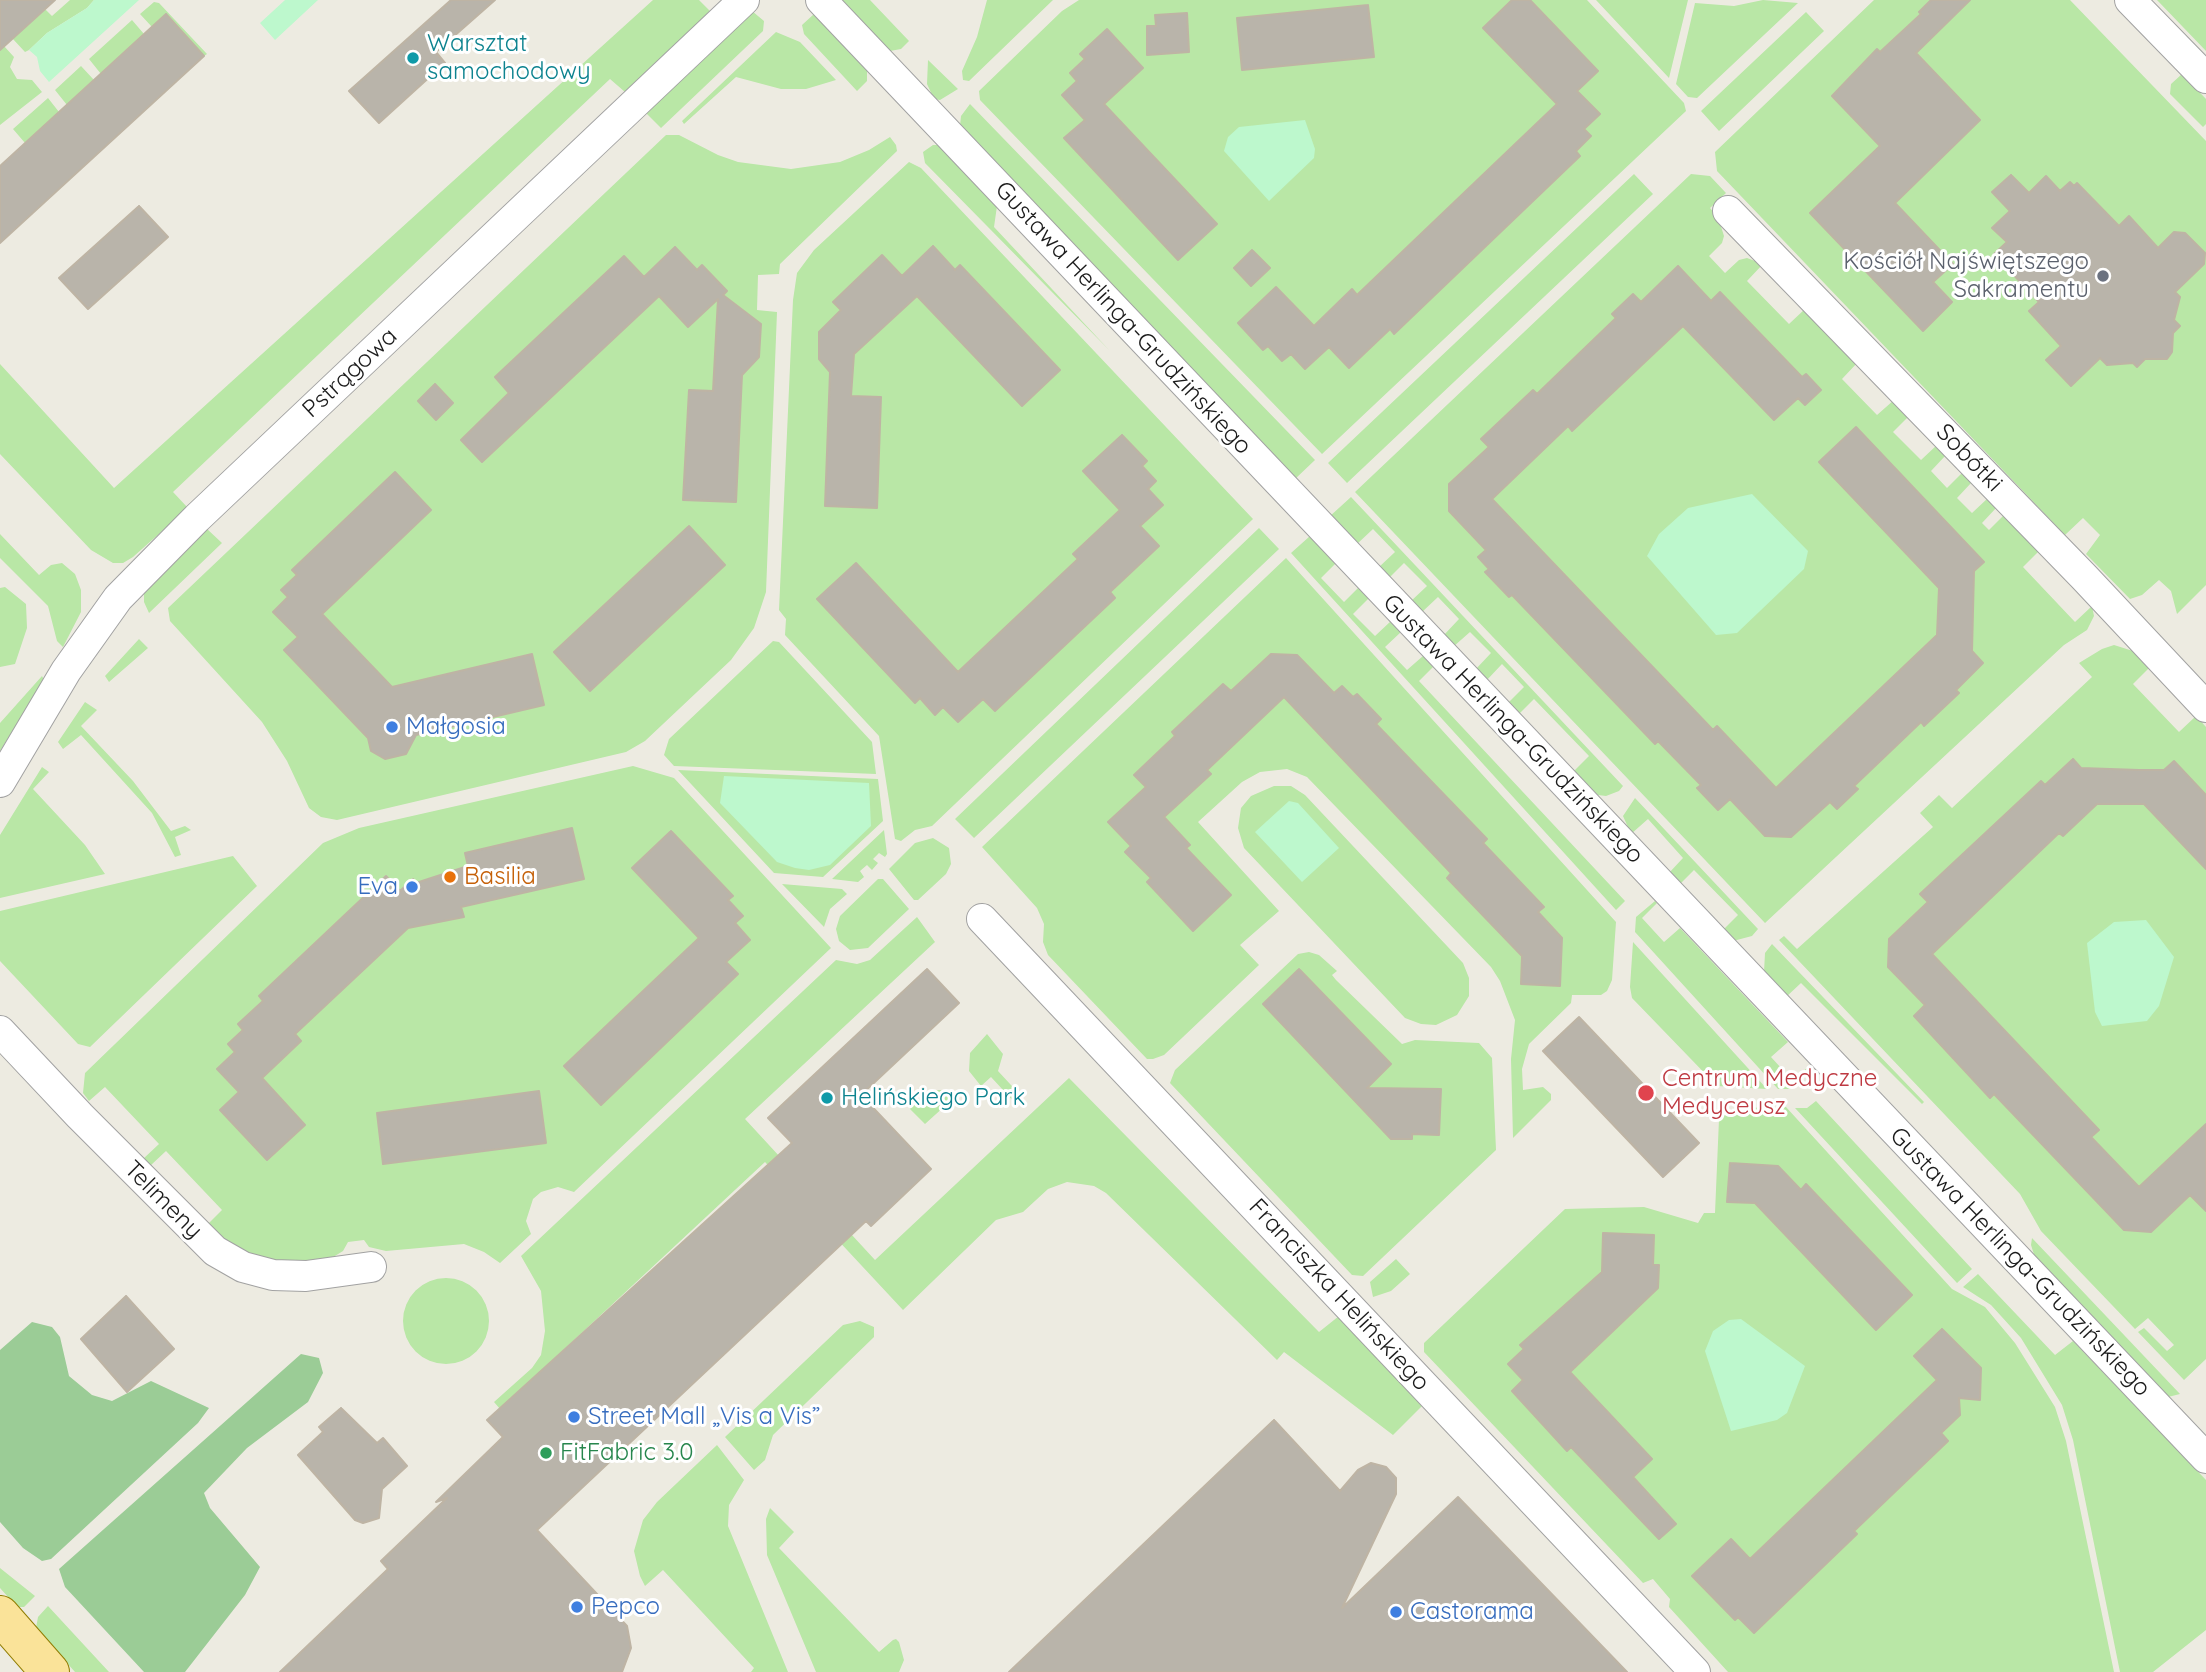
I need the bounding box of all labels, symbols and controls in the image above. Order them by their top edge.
place label: Warsztat samochodowy [427,30,591,86]
marker: Warsztat samochodowy [405,50,421,66]
street label: Gustawa Herlinga-Grudzińskiego [989,175,1257,461]
place label: Kościół Najświętszego Sakramentu [1843,248,2089,304]
marker: Kościół Najświętszego Sakramentu [2095,268,2111,284]
street label: Pstrągowa [297,322,403,424]
street label: Sobótki [1930,418,2008,498]
street label: Gustawa Herlinga-Grudzińskiego [1377,588,1649,870]
place label: Małgosia [406,713,506,741]
marker: Małgosia [384,719,400,735]
place label: Basilia [464,863,536,891]
marker: Basilia [442,869,458,885]
place label: Eva [358,873,398,901]
marker: Eva [404,879,420,895]
place label: Centrum Medyczne Medyceusz [1662,1065,1877,1121]
marker: Centrum Medyczne Medyceusz [1636,1083,1656,1103]
place label: Helińskiego Park [841,1084,1025,1112]
marker: Helińskiego Park [819,1090,835,1106]
street label: Gustawa Herlinga-Grudzińskiego [1884,1121,2156,1403]
street label: Telimeny [118,1155,208,1245]
street label: Franciszka Helińskiego [1243,1193,1435,1397]
place label: Street Mall „Vis a Vis” [588,1403,820,1431]
marker: Street Mall „Vis a Vis” [566,1409,582,1425]
place label: FitFabric 3.0 [560,1439,694,1467]
marker: FitFabric 3.0 [538,1445,554,1461]
place label: Pepco [591,1593,660,1621]
place label: Castorama [1410,1598,1534,1626]
marker: Pepco [569,1599,585,1615]
marker: Castorama [1388,1604,1404,1620]

